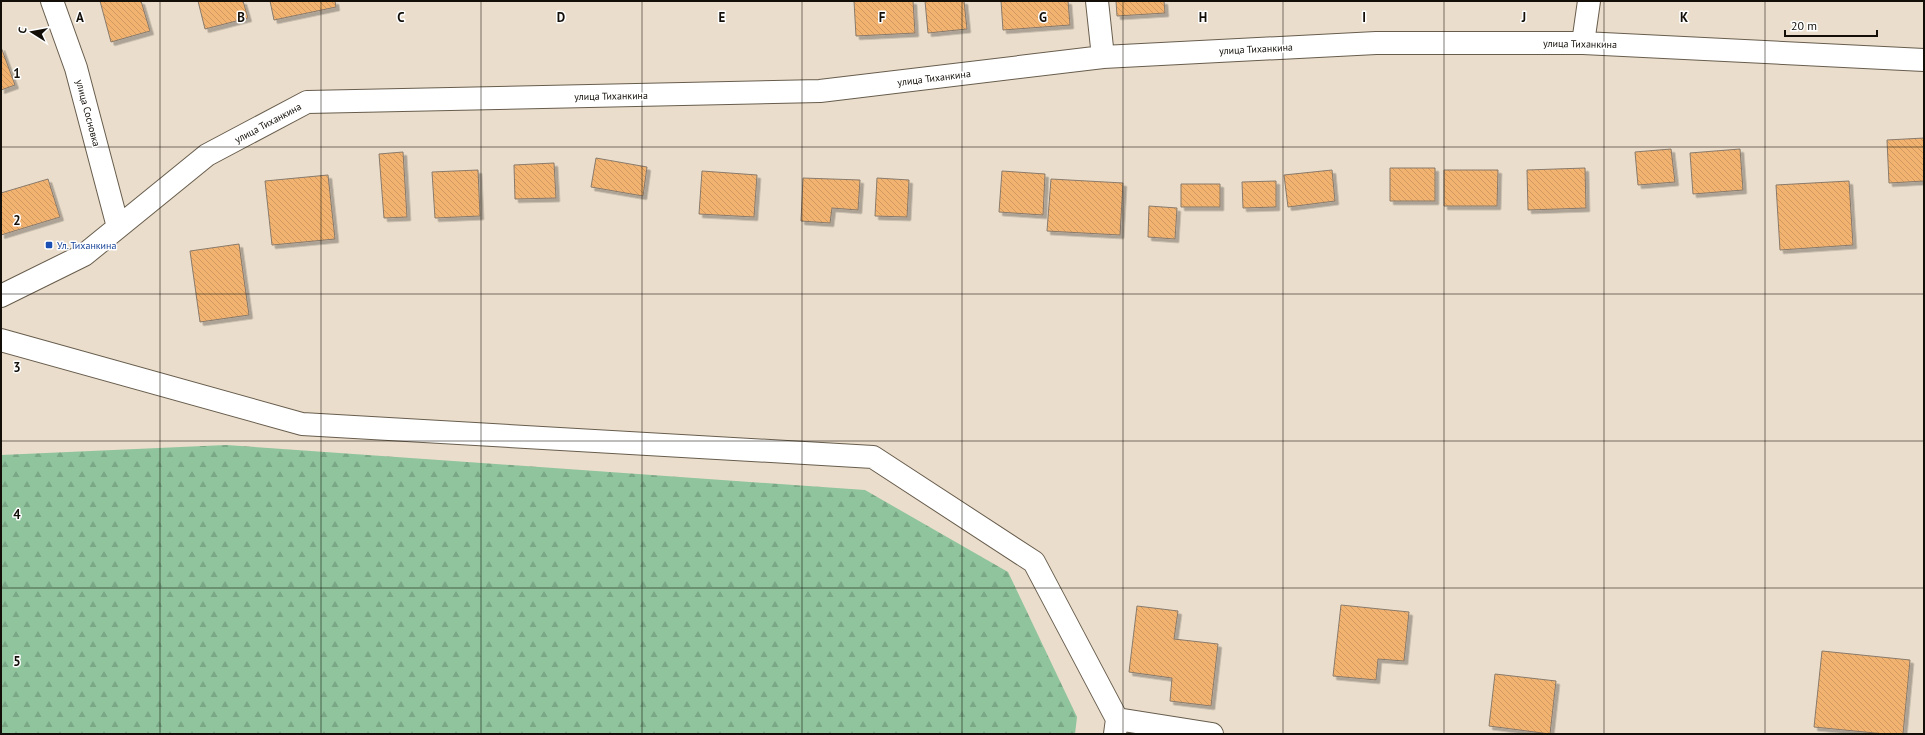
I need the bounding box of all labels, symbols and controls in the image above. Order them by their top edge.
text: A [76,9,84,26]
text: B [237,9,245,26]
text: C [397,9,405,26]
text: D [557,9,565,26]
text: E [719,9,726,26]
text: F [879,9,886,26]
text: G [1039,9,1047,26]
text: H [1199,9,1207,26]
text: I [1362,9,1366,26]
text: J [1521,9,1526,26]
text: K [1680,9,1688,26]
north arrow [12,12,52,52]
scale bar [1785,12,1877,38]
text: 20 m [1791,18,1817,33]
text: С [15,26,30,34]
street label: улица Тиханкина [1543,37,1617,51]
street label: улица Тиханкина [1219,41,1293,57]
text: 1 [13,65,21,82]
street label: улица Тиханкина [897,67,971,89]
street label: улица Сосновка [73,78,103,148]
street label: улица Тиханкина [574,89,648,103]
street label: улица Тиханкина [232,100,304,146]
text: 2 [13,212,21,229]
place label: Ул. Тиханкина [57,239,116,252]
marker: Ул. Тиханкина [44,240,54,250]
text: 3 [13,359,21,376]
text: 4 [13,506,21,523]
text: 5 [13,653,21,670]

